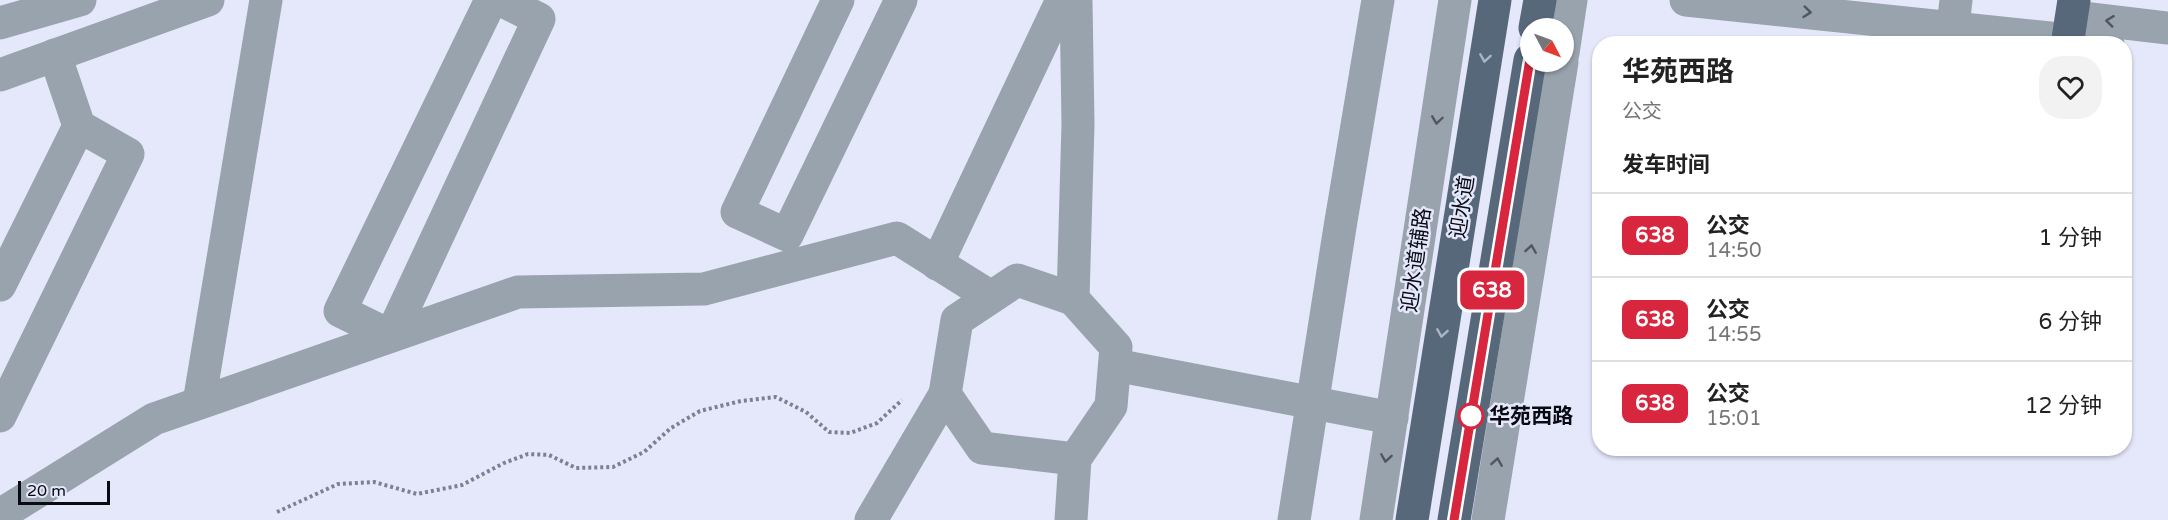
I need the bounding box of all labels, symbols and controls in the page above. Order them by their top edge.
one-way arrow [1802,5,1811,18]
one-way arrow [2105,16,2114,28]
north arrow [1520,18,1574,72]
map controls [1520,18,1574,72]
one-way arrow [1480,53,1492,62]
text: 华苑西路 [1622,55,1734,89]
button: heart [2039,56,2102,119]
text: 公交 [1622,100,1662,124]
one-way arrow [1431,116,1443,125]
text: 发车时间 [1622,152,1710,178]
street label: 迎水道 [1445,174,1480,240]
street label: 迎水道辅路 [1397,206,1436,314]
text: 公交 [1706,213,1750,239]
text: 638 [1635,223,1675,248]
text: 1 分钟 [2038,225,2102,251]
text: 14:50 [1706,239,1761,263]
one-way arrow [1525,244,1537,254]
line badge: 638 [1458,270,1526,310]
text: 638 [1472,278,1512,303]
text: 公交 [1706,297,1750,323]
text: 638 [1635,307,1675,332]
text: 6 分钟 [2038,309,2102,335]
text: 14:55 [1706,323,1761,347]
one-way arrow [1436,329,1448,338]
text: 公交 [1706,381,1750,407]
text: 638 [1635,391,1675,416]
text: 12 分钟 [2025,393,2102,419]
marker: 华苑西路 [1458,403,1484,429]
place label: 华苑西路 [1489,404,1573,429]
text: 15:01 [1706,407,1761,431]
one-way arrow [1380,453,1393,463]
one-way arrow [1490,458,1503,468]
scale bar [18,478,110,506]
text: 20 m [27,481,66,501]

